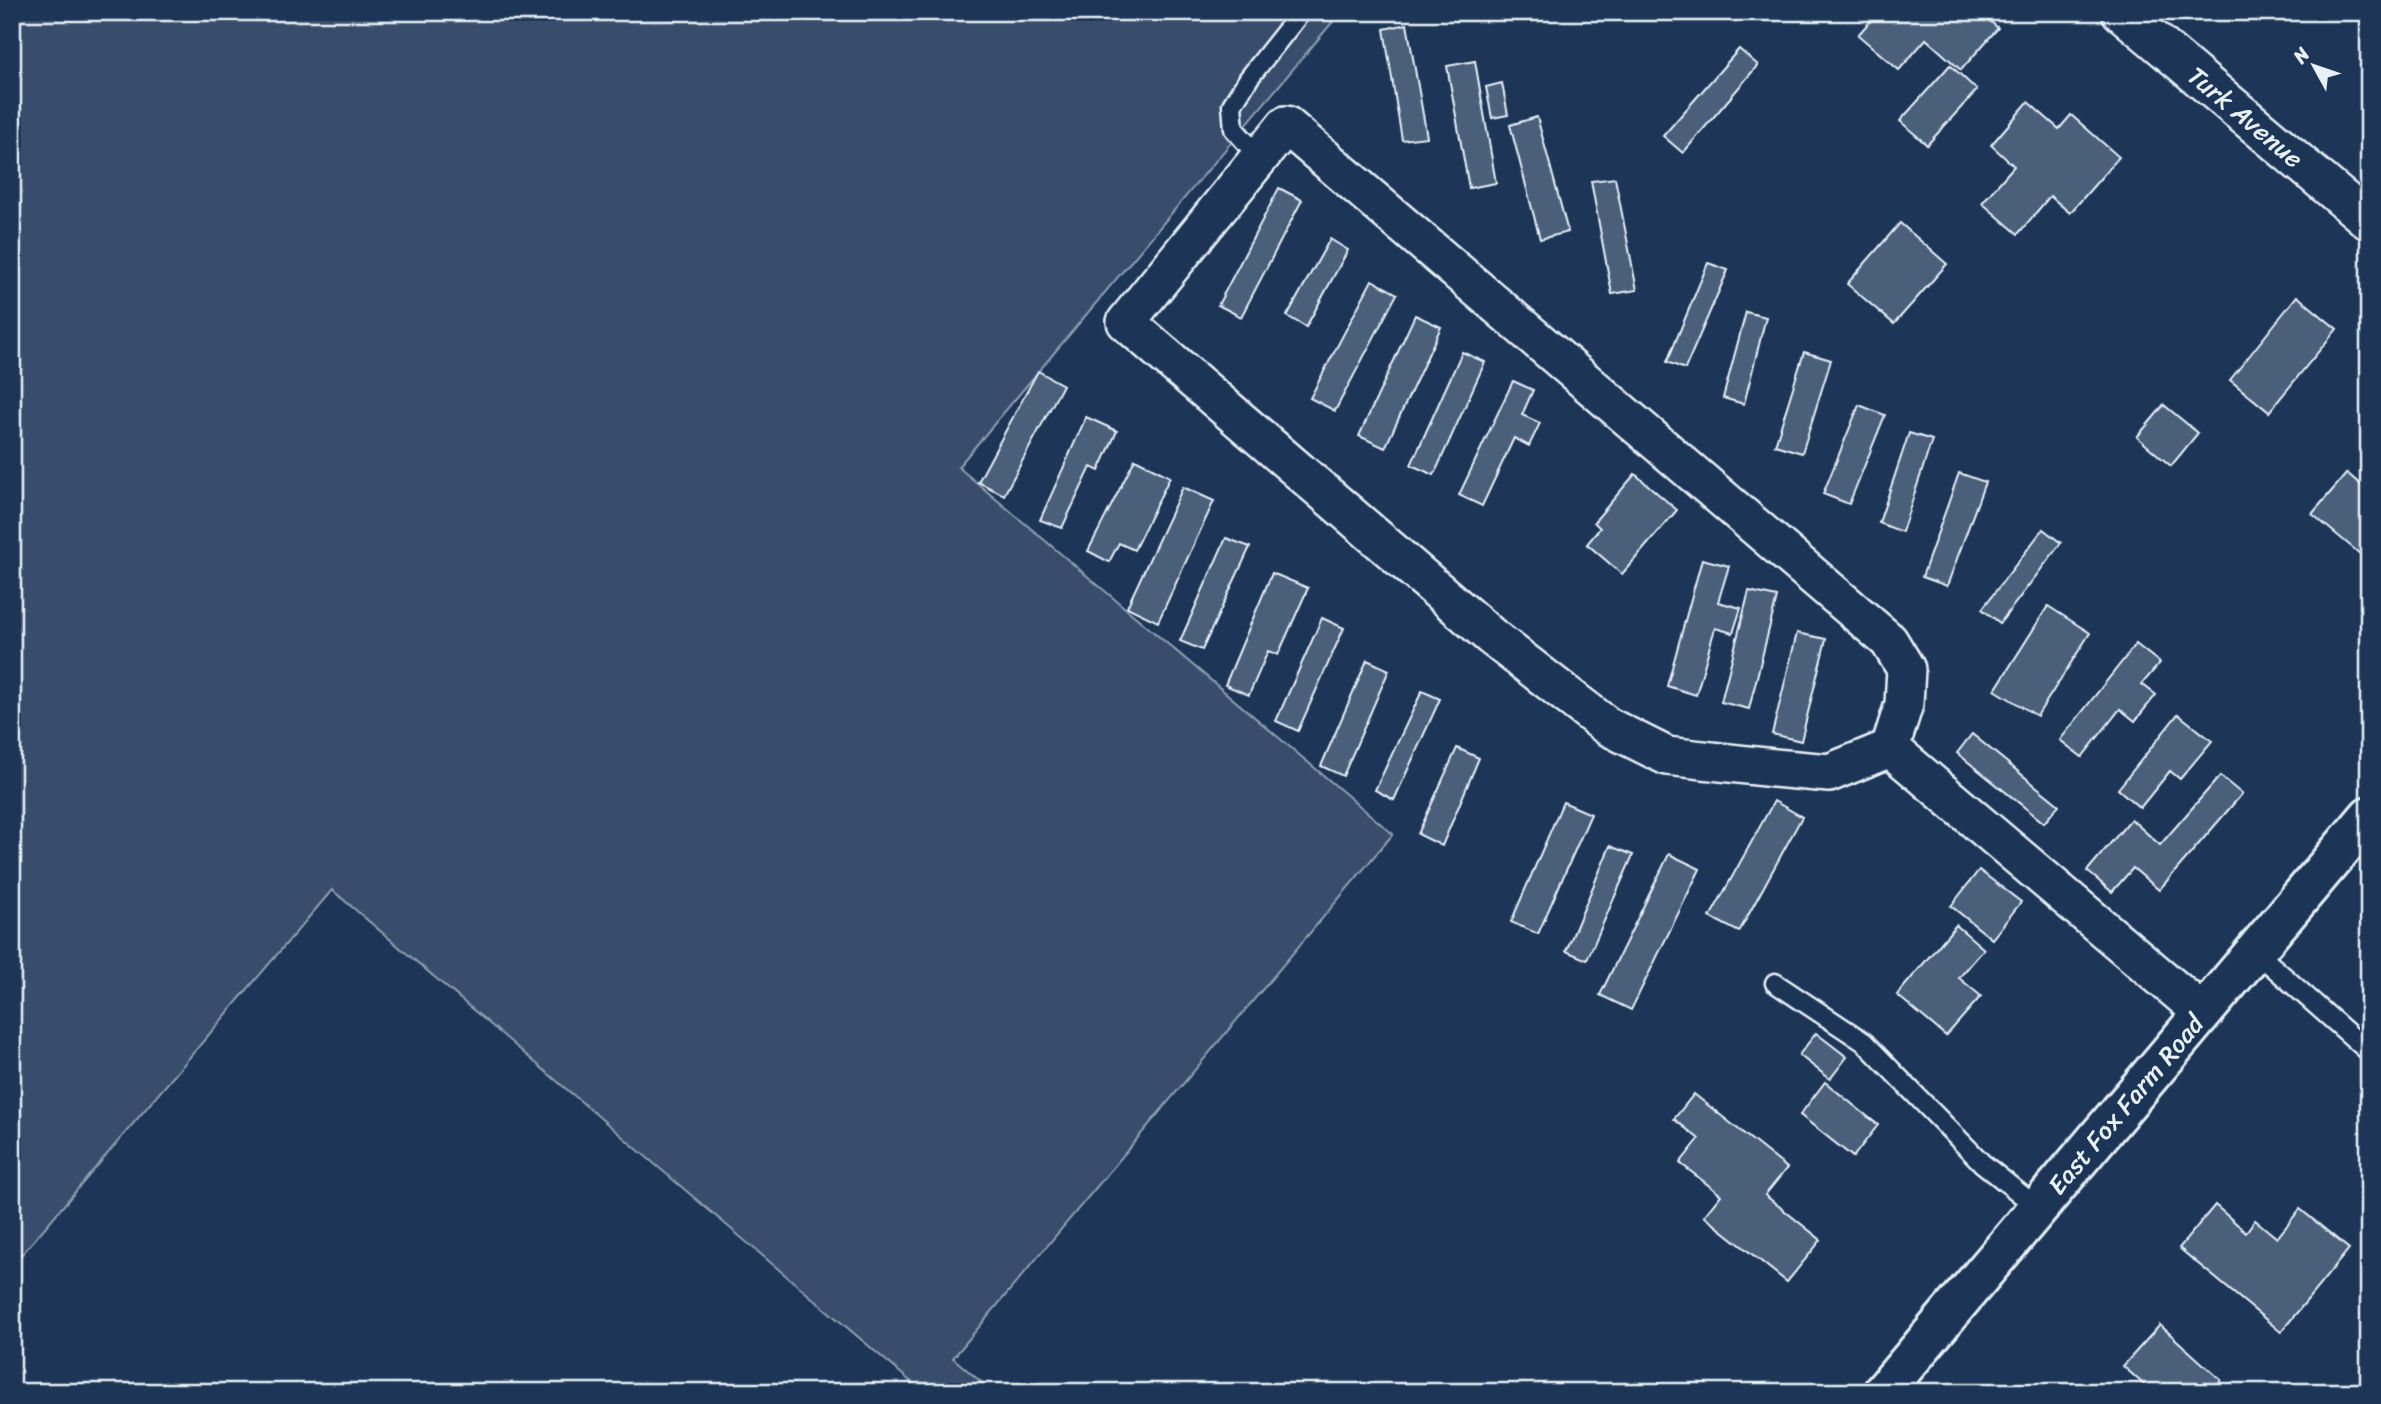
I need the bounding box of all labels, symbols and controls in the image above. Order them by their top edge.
north arrow [2280,32,2350,102]
text: N [2284,39,2319,72]
street label: Turk Avenue [2177,54,2314,180]
street label: East Fox Farm Road [2035,1002,2217,1206]

